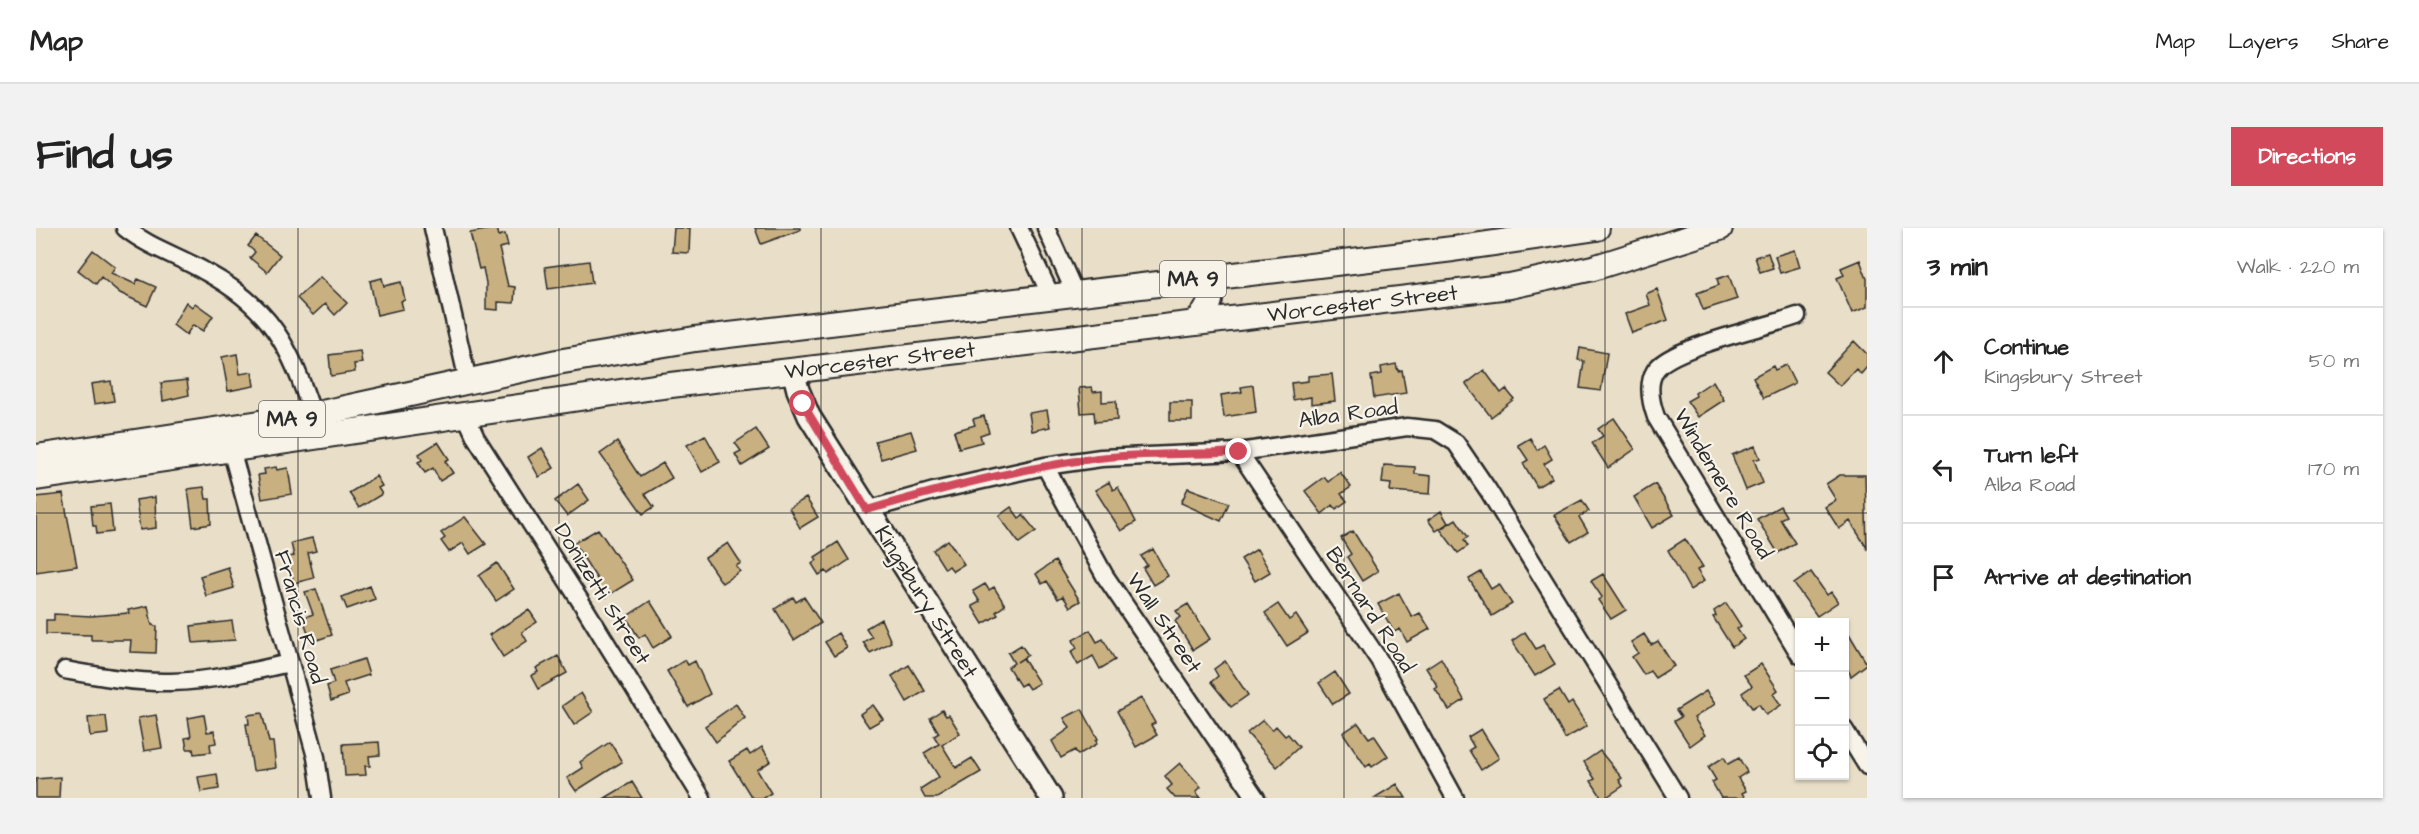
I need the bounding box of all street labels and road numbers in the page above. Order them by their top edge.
road number: MA 9 [1160,261,1226,297]
street label: Worcester Street [1265,277,1460,330]
street label: Worcester Street [783,334,977,387]
street label: Alba Road [1296,392,1400,436]
road number: MA 9 [259,401,325,437]
street label: Windemere Road [1666,403,1780,565]
street label: Donizetti Street [546,517,658,671]
street label: Kingsbury Street [866,520,985,685]
street label: Bernard Road [1318,541,1422,679]
street label: Francis Road [266,547,334,687]
street label: Wall Street [1119,566,1209,680]

